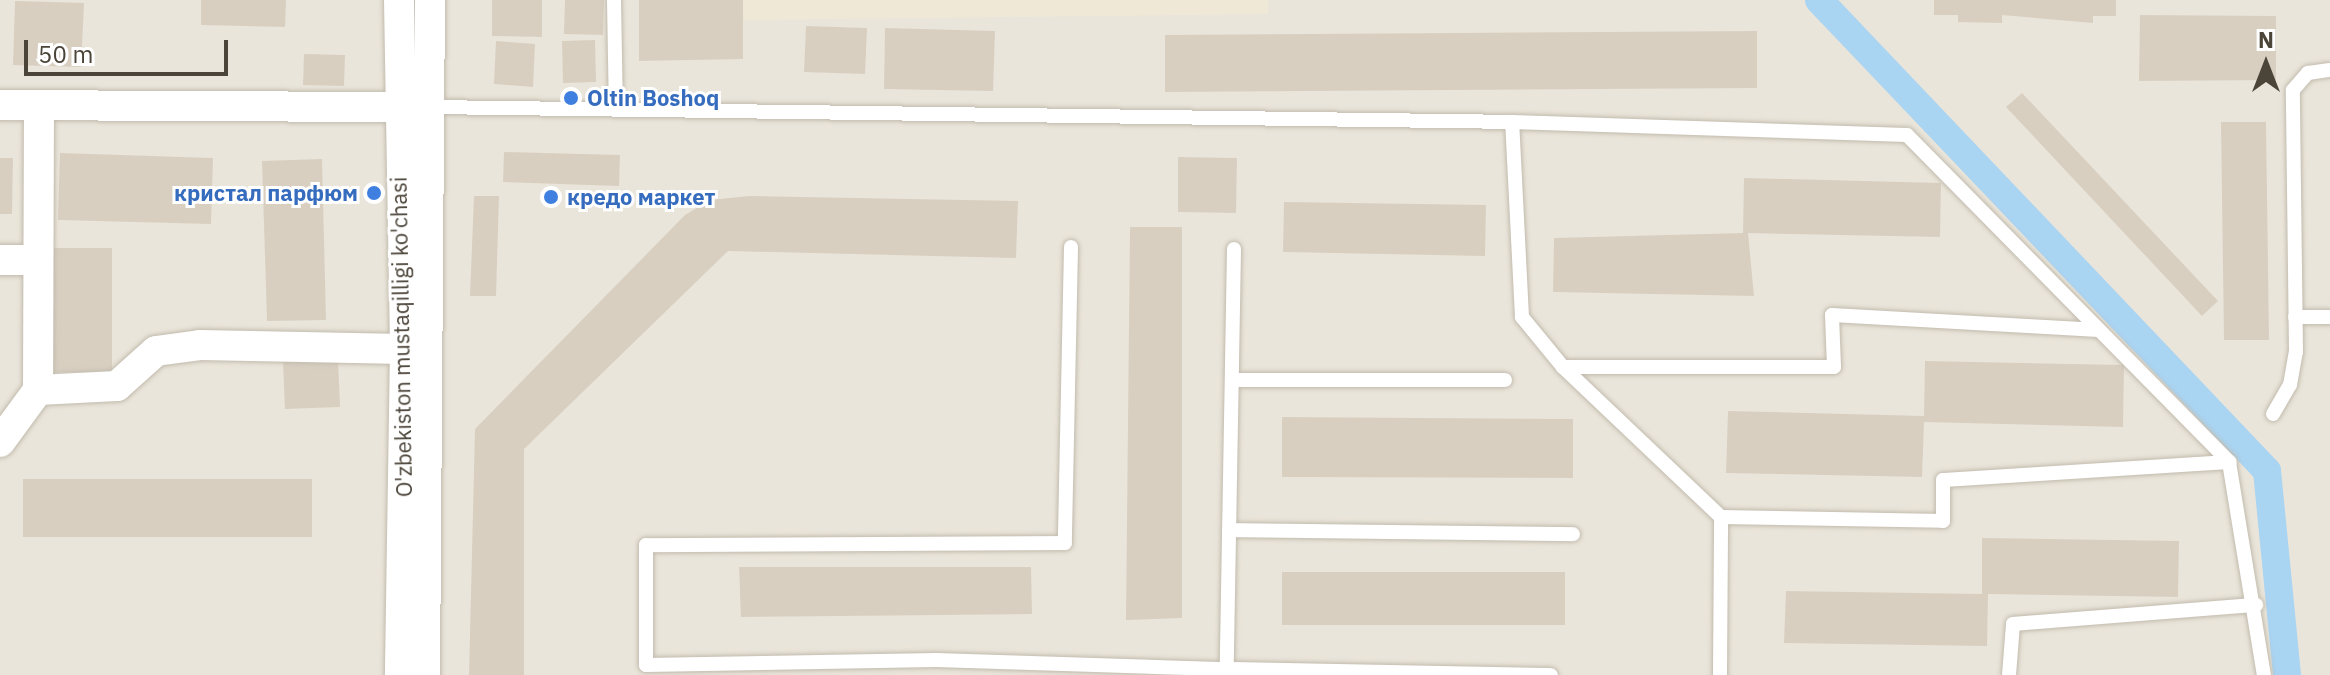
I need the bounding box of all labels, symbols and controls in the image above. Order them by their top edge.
scale bar [28,24,232,74]
north arrow [2226,24,2306,104]
text: N [2258,25,2274,54]
text: 50 m [38,38,93,70]
place label: Oltin Boshoq [587,85,719,111]
marker: Oltin Boshoq [562,89,580,107]
street label: O'zbekiston mustaqilligi ko'chasi [385,177,417,497]
place label: кристал парфюм [174,180,358,206]
marker: кристал парфюм [365,184,383,202]
place label: кредо маркет [567,184,715,210]
marker: кредо маркет [542,188,560,206]

